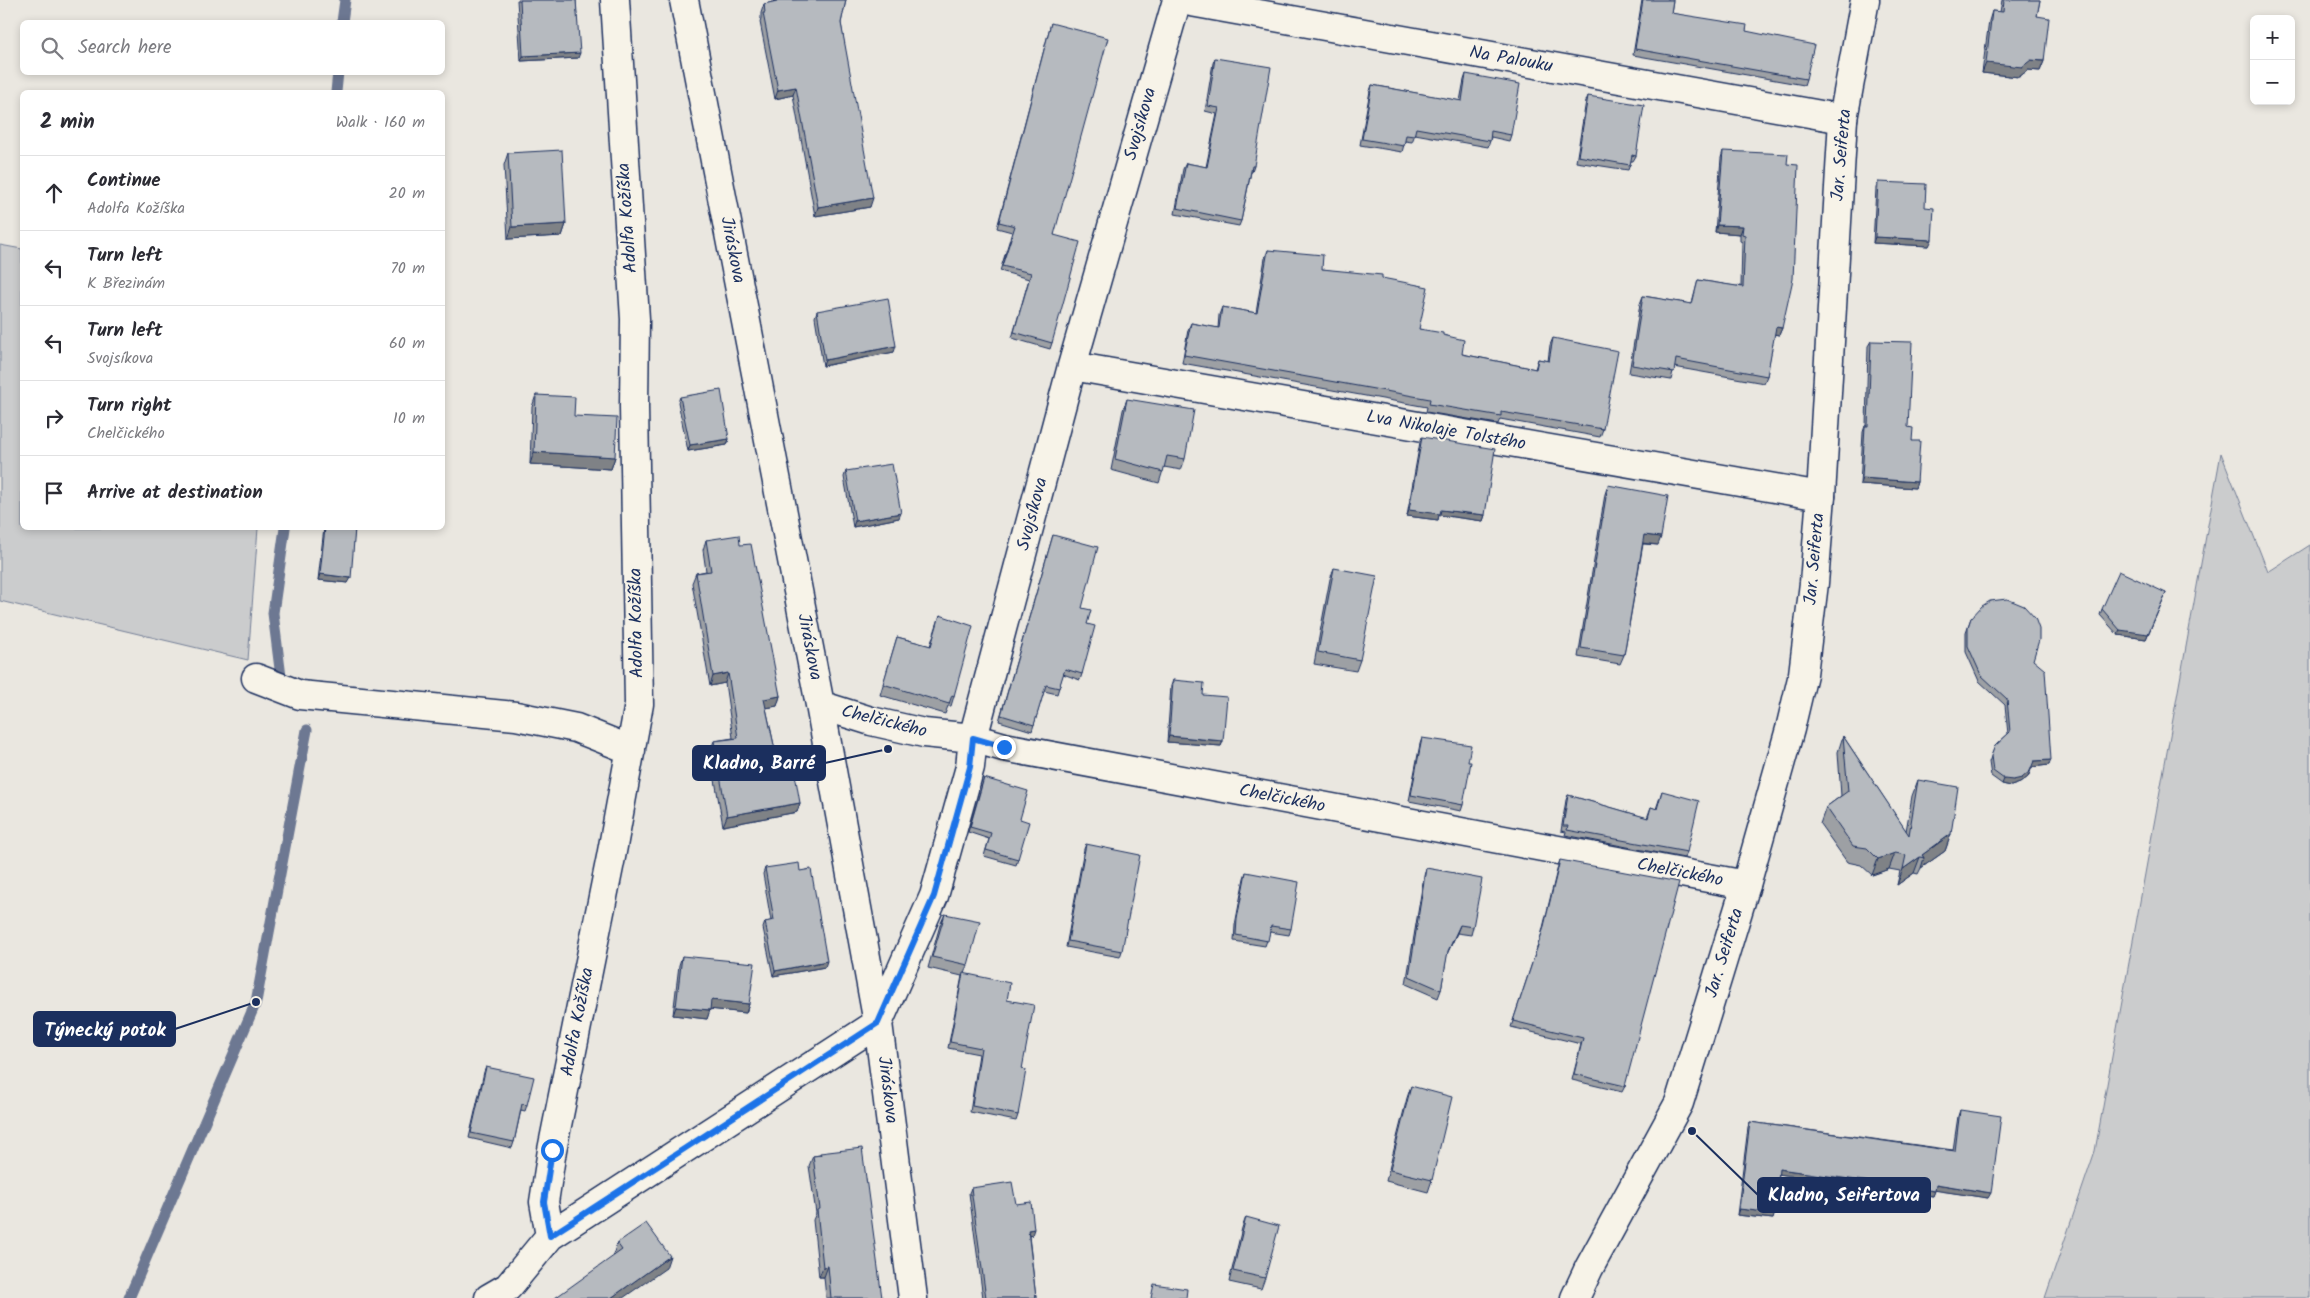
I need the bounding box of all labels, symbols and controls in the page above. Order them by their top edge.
map controls [2250,15,2295,105]
button: + [2250,15,2295,60]
search box [20,20,445,75]
text: Search here [78,33,172,63]
icon: search [38,34,66,62]
street label: Na Palouku [1467,38,1555,82]
button: − [2250,60,2295,105]
street label: Svojsíkova [1117,84,1165,164]
text: 2 min [40,106,95,139]
street label: Jar. Seiferta [1824,108,1860,202]
text: Walk · 160 m [336,110,425,135]
street label: Adolfa Kožíška [610,162,646,274]
text: Continue [87,166,160,196]
icon: ahead [40,179,68,207]
text: 20 m [389,181,425,206]
text: Adolfa Kožíška [87,196,185,221]
street label: Jiráskova [711,214,753,286]
text: Turn left [87,241,162,271]
icon: left [40,254,68,282]
text: 70 m [390,256,425,281]
text: K Březinám [87,271,165,296]
text: Turn left [87,316,162,346]
icon: left [40,329,68,357]
text: 60 m [389,331,425,356]
text: Svojsíkova [87,346,153,371]
text: Turn right [87,391,172,421]
street label: Lva Nikolaje Tolstého [1364,403,1528,459]
icon: right [40,404,68,432]
text: 10 m [393,406,425,431]
text: Chelčického [87,421,165,446]
street label: Svojsíkova [1009,474,1057,554]
text: Arrive at destination [87,478,263,508]
icon: arrive [40,479,68,507]
street label: Jar. Seiferta [1797,512,1833,606]
street label: Adolfa Kožíška [622,568,652,678]
street label: Jiráskova [788,611,830,683]
street label: Chelčického [838,697,930,747]
route end [993,736,1016,759]
callout: Kladno, Barré [693,746,825,780]
text: Kladno, Barré [703,749,816,779]
street label: Chelčického [1236,776,1328,822]
street label: Chelčického [1634,850,1726,896]
street label: Jar. Seiferta [1698,905,1752,1001]
street label: Adolfa Kožíška [553,965,603,1079]
callout: Týnecký potok [34,1012,175,1046]
text: Týnecký potok [44,1016,166,1046]
street label: Jiráskova [868,1055,906,1125]
route start [541,1139,564,1162]
callout: Kladno, Seifertova [1758,1178,1930,1212]
text: Kladno, Seifertova [1768,1181,1920,1211]

